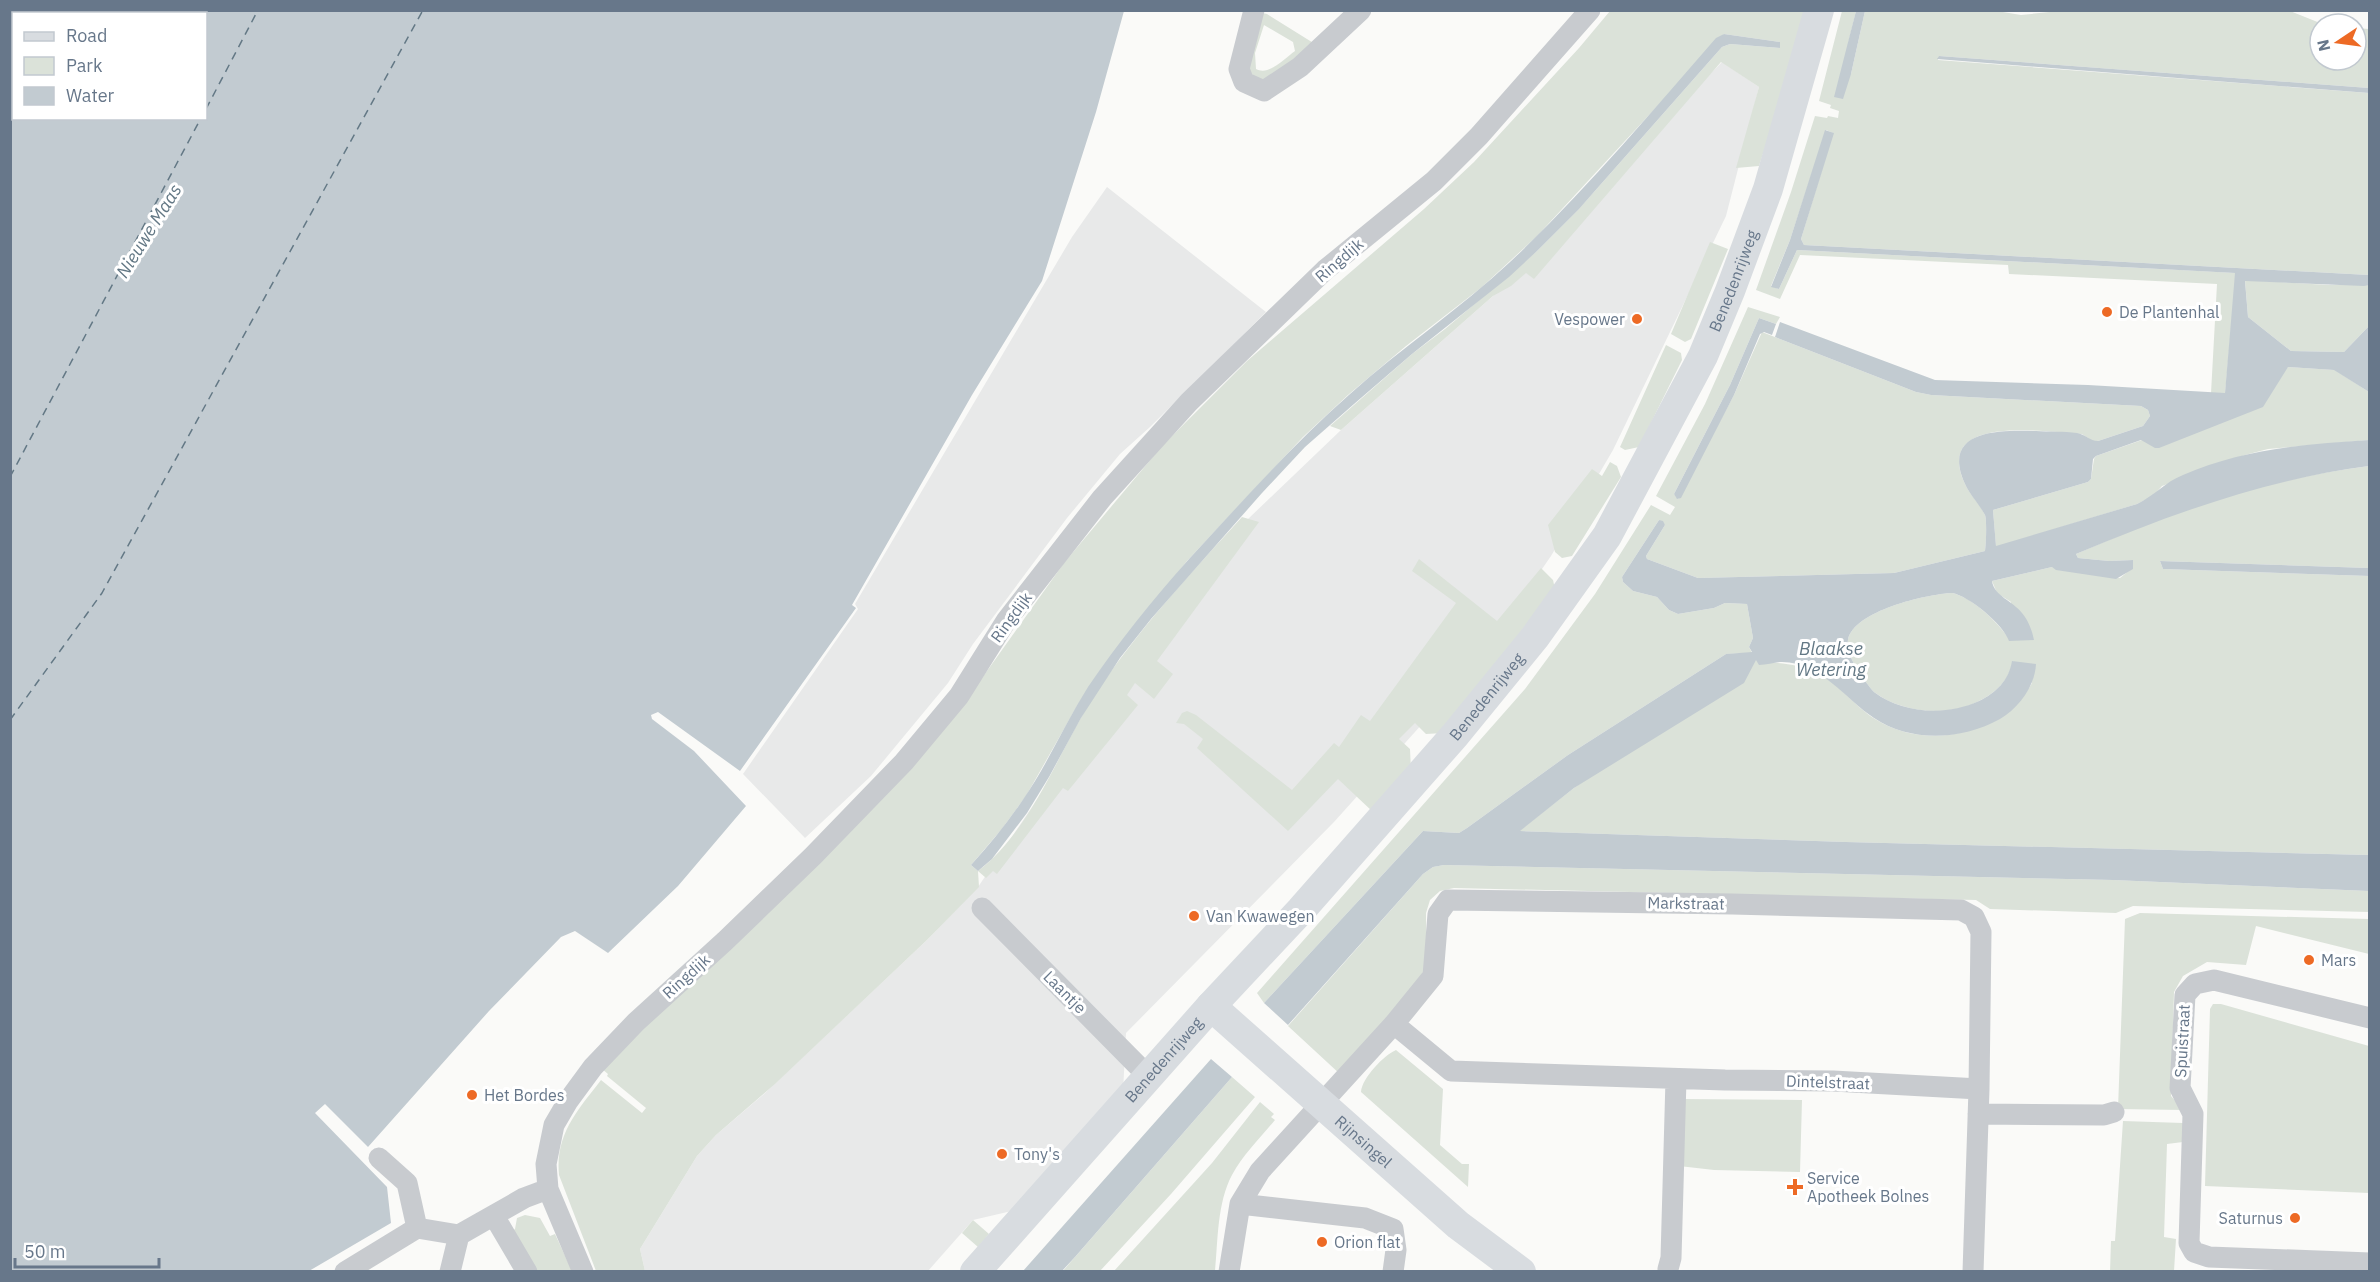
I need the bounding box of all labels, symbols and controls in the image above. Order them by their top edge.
legend [12,12,207,120]
north arrow [2308,12,2368,72]
text: Road [66,24,107,47]
text: N [2312,37,2334,53]
text: Park [66,54,103,77]
text: Water [66,84,115,107]
water label: Nieuwe Maas [111,180,187,282]
street label: Benedenrijweg [1704,226,1762,335]
street label: Ringdijk [1311,233,1368,286]
place label: De Plantenhal [2119,302,2219,322]
marker: De Plantenhal [2100,305,2114,319]
place label: Vespower [1554,309,1625,329]
marker: Vespower [1630,312,1644,326]
street label: Ringdijk [986,587,1036,646]
water label: Blaakse Wetering [1796,637,1867,681]
street label: Benedenrijweg [1445,648,1529,745]
street label: Markstraat [1647,892,1725,914]
place label: Van Kwawegen [1206,906,1315,926]
marker: Van Kwawegen [1187,909,1201,923]
street label: Ringdijk [658,949,714,1003]
place label: Mars [2321,950,2356,970]
marker: Mars [2302,953,2316,967]
street label: Laantje [1039,966,1091,1018]
street label: Spuistraat [2170,1004,2194,1078]
street label: Benedenrijweg [1120,1012,1207,1106]
street label: Dintelstraat [1786,1071,1870,1093]
place label: Het Bordes [484,1085,565,1105]
marker: Het Bordes [465,1088,479,1102]
street label: Rijnsingel [1331,1111,1396,1172]
place label: Tony's [1014,1144,1060,1164]
marker: Tony's [995,1147,1009,1161]
place label: Service Apotheek Bolnes [1807,1168,1929,1206]
marker: Service Apotheek Bolnes [1788,1180,1802,1194]
place label: Saturnus [2219,1208,2283,1228]
marker: Saturnus [2288,1211,2302,1225]
scale bar [15,1231,159,1269]
place label: Orion flat [1334,1232,1401,1252]
marker: Orion flat [1315,1235,1329,1249]
text: 50 m [24,1240,66,1263]

